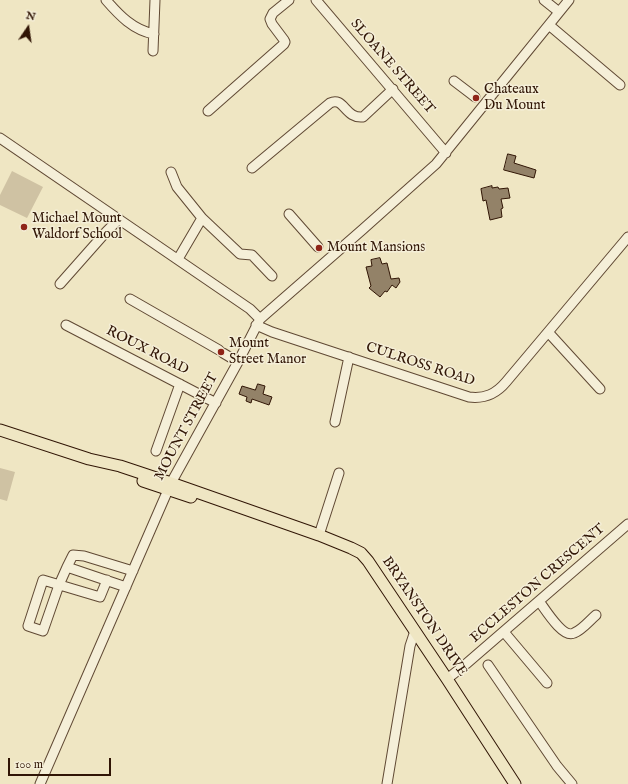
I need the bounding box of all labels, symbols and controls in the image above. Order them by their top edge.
north arrow [8,8,48,48]
text: N [24,8,37,24]
street label: SLOANE STREET [346,16,438,118]
place label: Chateaux Du Mount [484,82,546,114]
marker: Chateaux Du Mount [471,93,481,103]
place label: Michael Mount Waldorf School [32,211,122,244]
marker: Michael Mount Waldorf School [19,222,29,232]
place label: Mount Mansions [327,240,425,256]
marker: Mount Mansions [314,243,324,253]
street label: ROUX ROAD [103,323,191,379]
place label: Mount Street Manor [229,336,306,368]
street label: CULROSS ROAD [363,339,477,391]
marker: Mount Street Manor [216,347,226,357]
street label: MOUNT STREET [152,370,222,484]
street label: ECCLESTON CRESCENT [467,521,609,647]
street label: BRYANSTON DRIVE [378,554,470,680]
scale bar [10,750,113,776]
text: 100 m [15,757,43,772]

